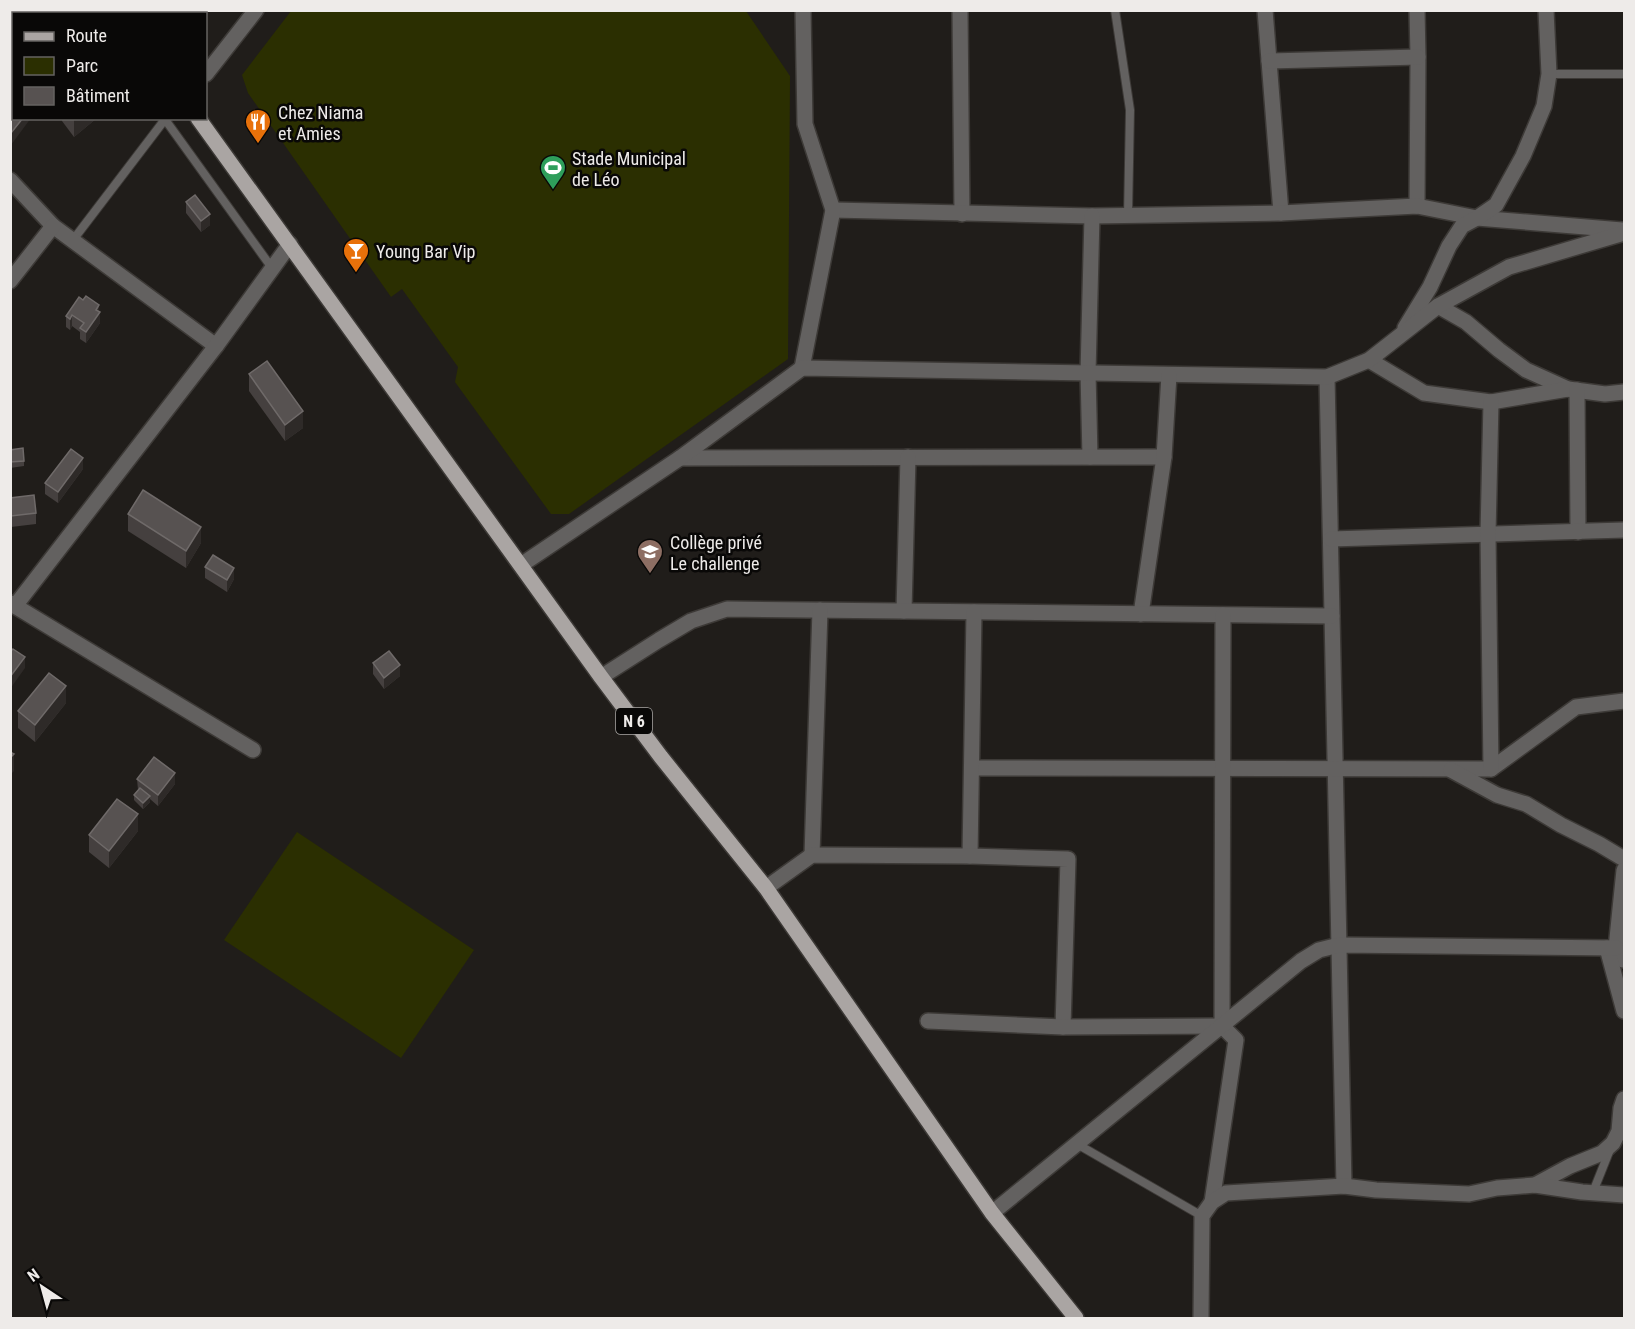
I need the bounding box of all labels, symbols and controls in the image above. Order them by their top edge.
legend [12,12,207,120]
text: Route [66,25,107,46]
text: Parc [66,55,98,76]
text: Bâtiment [66,85,130,106]
place label: Chez Niama et Amies [278,102,363,144]
restaurant icon: Chez Niama et Amies [243,107,273,145]
place label: Stade Municipal de Léo [572,148,686,190]
sports icon: Stade Municipal de Léo [538,153,568,191]
bar icon: Young Bar Vip [341,236,371,274]
place label: Young Bar Vip [376,241,476,262]
place label: Collège privé Le challenge [670,532,762,574]
school or university icon: Collège privé Le challenge [635,537,665,575]
road number: N 6 [616,708,652,734]
north arrow [12,1257,72,1317]
text: N [24,1265,43,1286]

